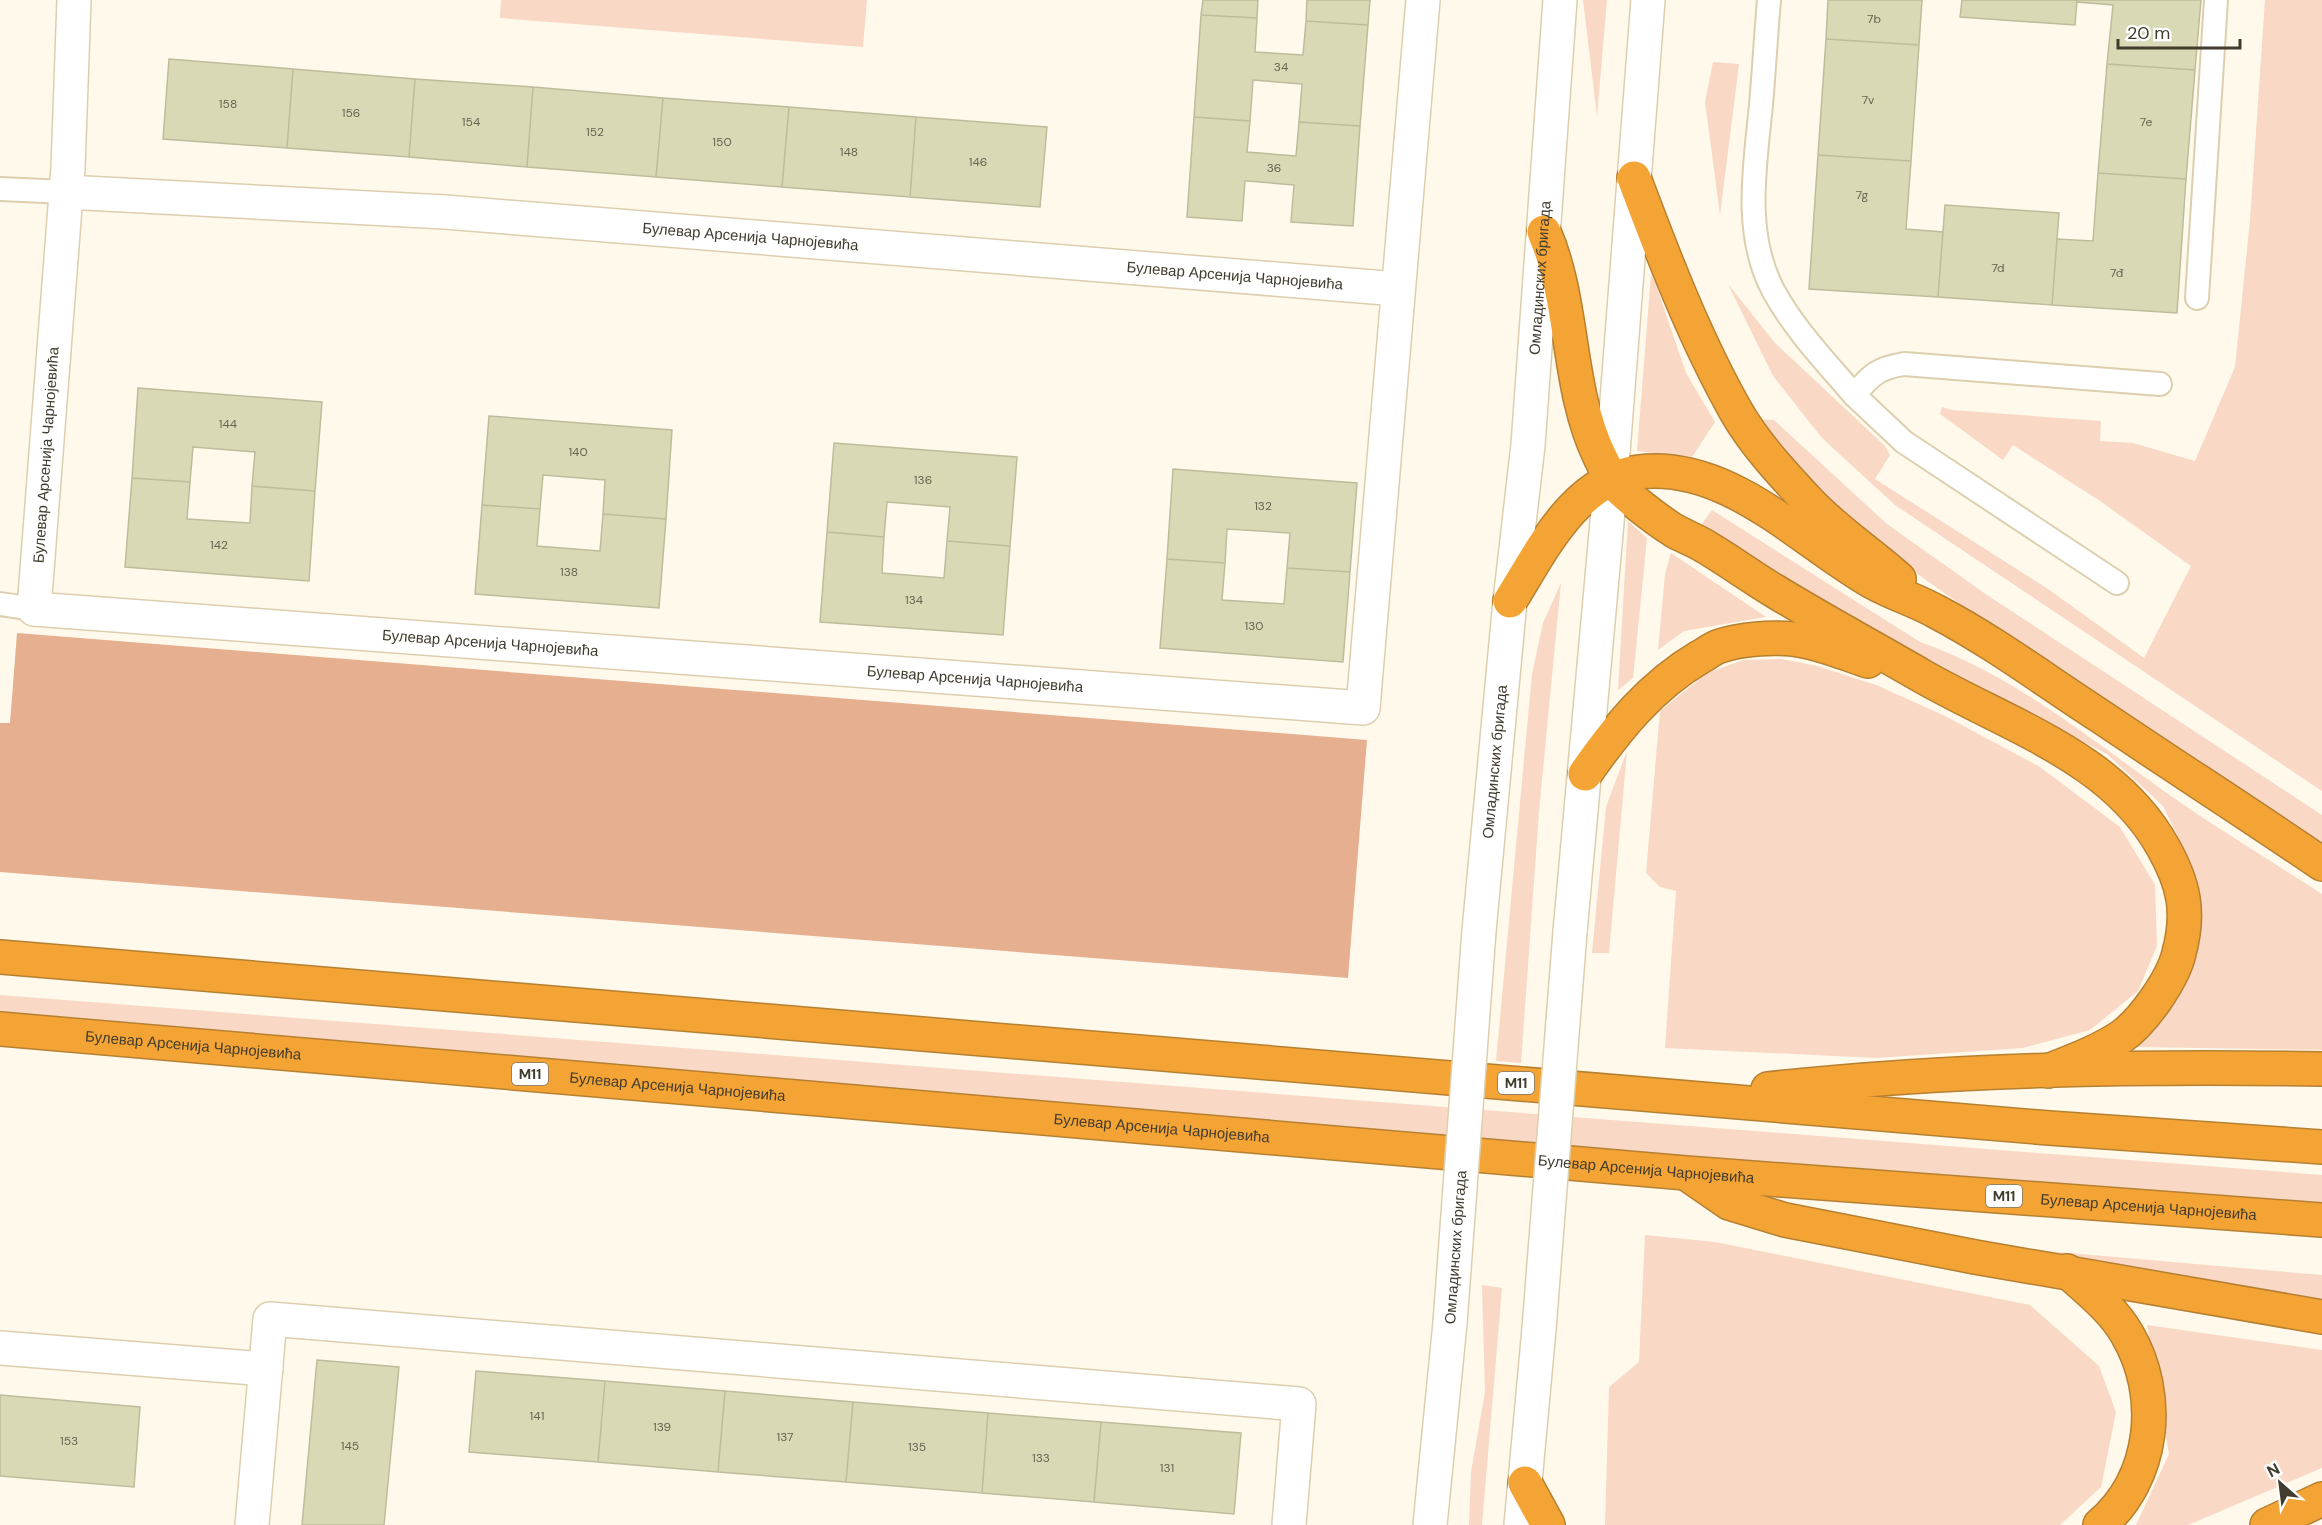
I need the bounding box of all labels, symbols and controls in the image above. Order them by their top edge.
house number: 7b [1867,11,1881,27]
scale bar [2118,12,2240,50]
text: 20 m [2127,21,2170,45]
house number: 34 [1274,59,1288,75]
house number: 7v [1862,92,1875,108]
house number: 158 [219,96,237,112]
house number: 156 [342,105,360,121]
house number: 154 [462,114,480,130]
house number: 7e [2140,114,2152,130]
house number: 152 [586,124,604,140]
house number: 150 [712,134,732,150]
house number: 148 [840,144,858,160]
house number: 146 [969,154,987,170]
house number: 36 [1267,160,1281,176]
house number: 7g [1856,187,1869,203]
street label: Омладинских бригада [1525,200,1556,356]
street label: Булевар Арсенија Чарнојевића [642,218,860,255]
street label: Булевар Арсенија Чарнојевића [1126,257,1344,295]
house number: 7d [1991,260,2005,276]
house number: 7đ [2110,265,2124,281]
street label: Булевар Арсенија Чарнојевића [28,346,64,564]
house number: 144 [219,416,237,432]
house number: 140 [568,444,588,460]
house number: 136 [914,472,932,488]
house number: 132 [1254,498,1272,514]
house number: 142 [210,537,228,553]
house number: 138 [560,564,578,580]
house number: 134 [905,592,923,608]
house number: 130 [1244,618,1264,634]
street label: Булевар Арсенија Чарнојевића [381,625,600,661]
street label: Булевар Арсенија Чарнојевића [866,661,1085,697]
street label: Омладинских бригада [1478,683,1512,840]
street label: Булевар Арсенија Чарнојевића [84,1026,303,1065]
road number: M11 [512,1063,548,1085]
street label: Булевар Арсенија Чарнојевића [569,1068,787,1106]
road number: M11 [1498,1072,1534,1094]
street label: Булевар Арсенија Чарнојевића [1053,1109,1271,1147]
street label: Булевар Арсенија Чарнојевића [1537,1150,1756,1188]
street label: Омладинских бригада [1440,1169,1471,1325]
road number: M11 [1986,1185,2022,1207]
street label: Булевар Арсенија Чарнојевића [2040,1189,2258,1225]
house number: 141 [530,1408,544,1424]
house number: 139 [653,1419,671,1435]
house number: 137 [776,1429,794,1445]
house number: 153 [60,1433,78,1449]
house number: 145 [341,1438,359,1454]
house number: 135 [908,1439,926,1455]
house number: 133 [1032,1450,1050,1466]
north arrow [2250,1453,2310,1513]
text: N [2263,1458,2283,1482]
house number: 131 [1160,1460,1174,1476]

